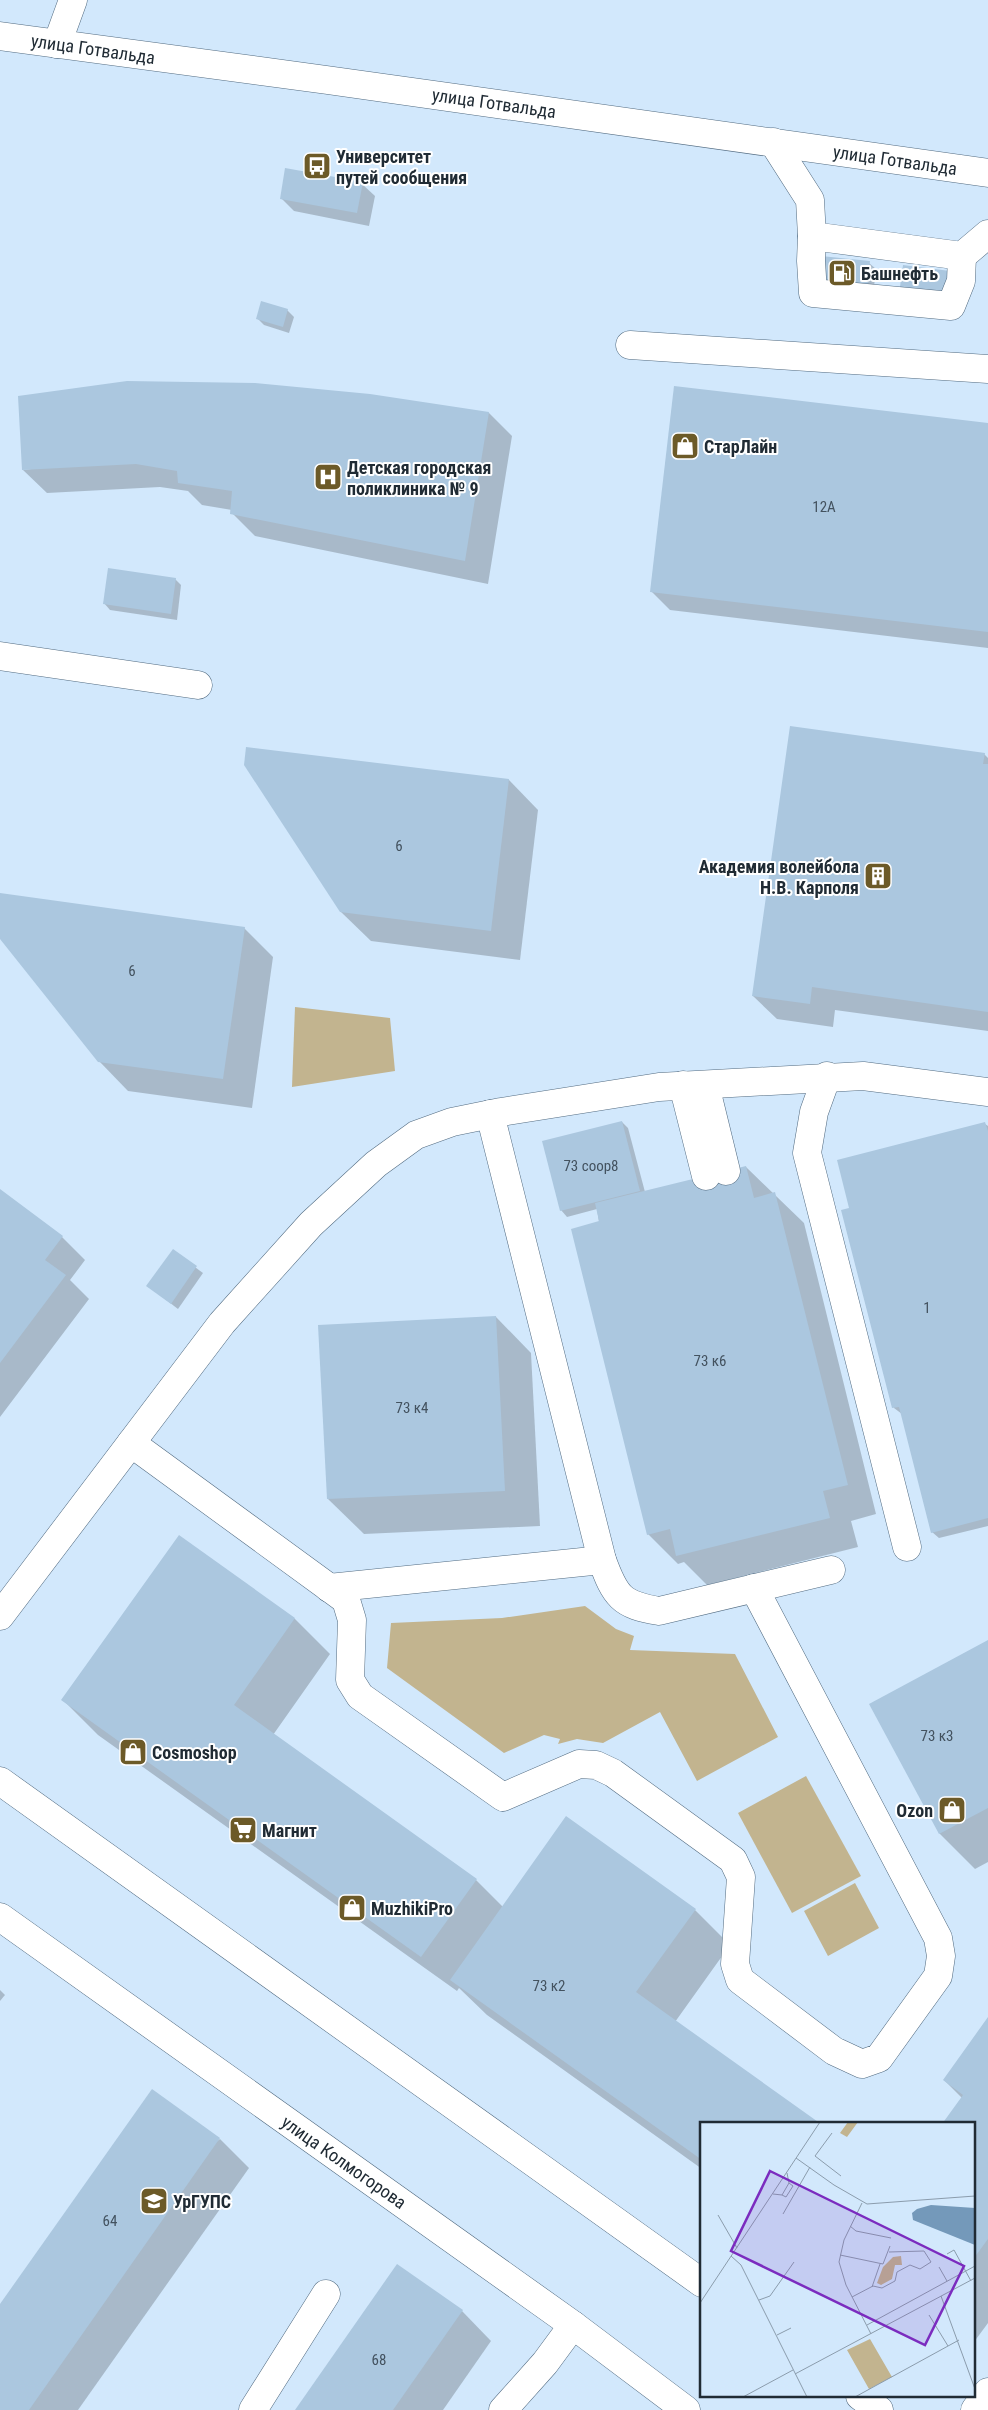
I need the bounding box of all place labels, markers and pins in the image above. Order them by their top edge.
place label: Университет путей сообщения [336,146,467,188]
bus stop icon: Университет путей сообщения [302,151,332,181]
fuel station icon: Башнефть [827,258,857,288]
place label: Башнефть [861,263,938,284]
shop icon: СтарЛайн [670,431,700,461]
place label: СтарЛайн [704,436,777,457]
place label: Детская городская поликлиника № 9 [347,457,491,499]
hospital icon: Детская городская поликлиника № 9 [313,462,343,492]
place label: Академия волейбола Н.В. Карполя [699,856,859,898]
building icon: Академия волейбола Н.В. Карполя [863,861,893,891]
shop icon: Cosmoshop [118,1737,148,1767]
place label: Cosmoshop [152,1742,237,1763]
shop icon: Ozon [937,1795,967,1825]
place label: Ozon [896,1800,933,1821]
supermarket icon: Магнит [228,1815,258,1845]
place label: Магнит [262,1820,317,1841]
shop icon: MuzhikiPro [337,1893,367,1923]
place label: MuzhikiPro [371,1898,453,1919]
school or university icon: УрГУПС [139,2186,169,2216]
place label: УрГУПС [173,2191,231,2212]

